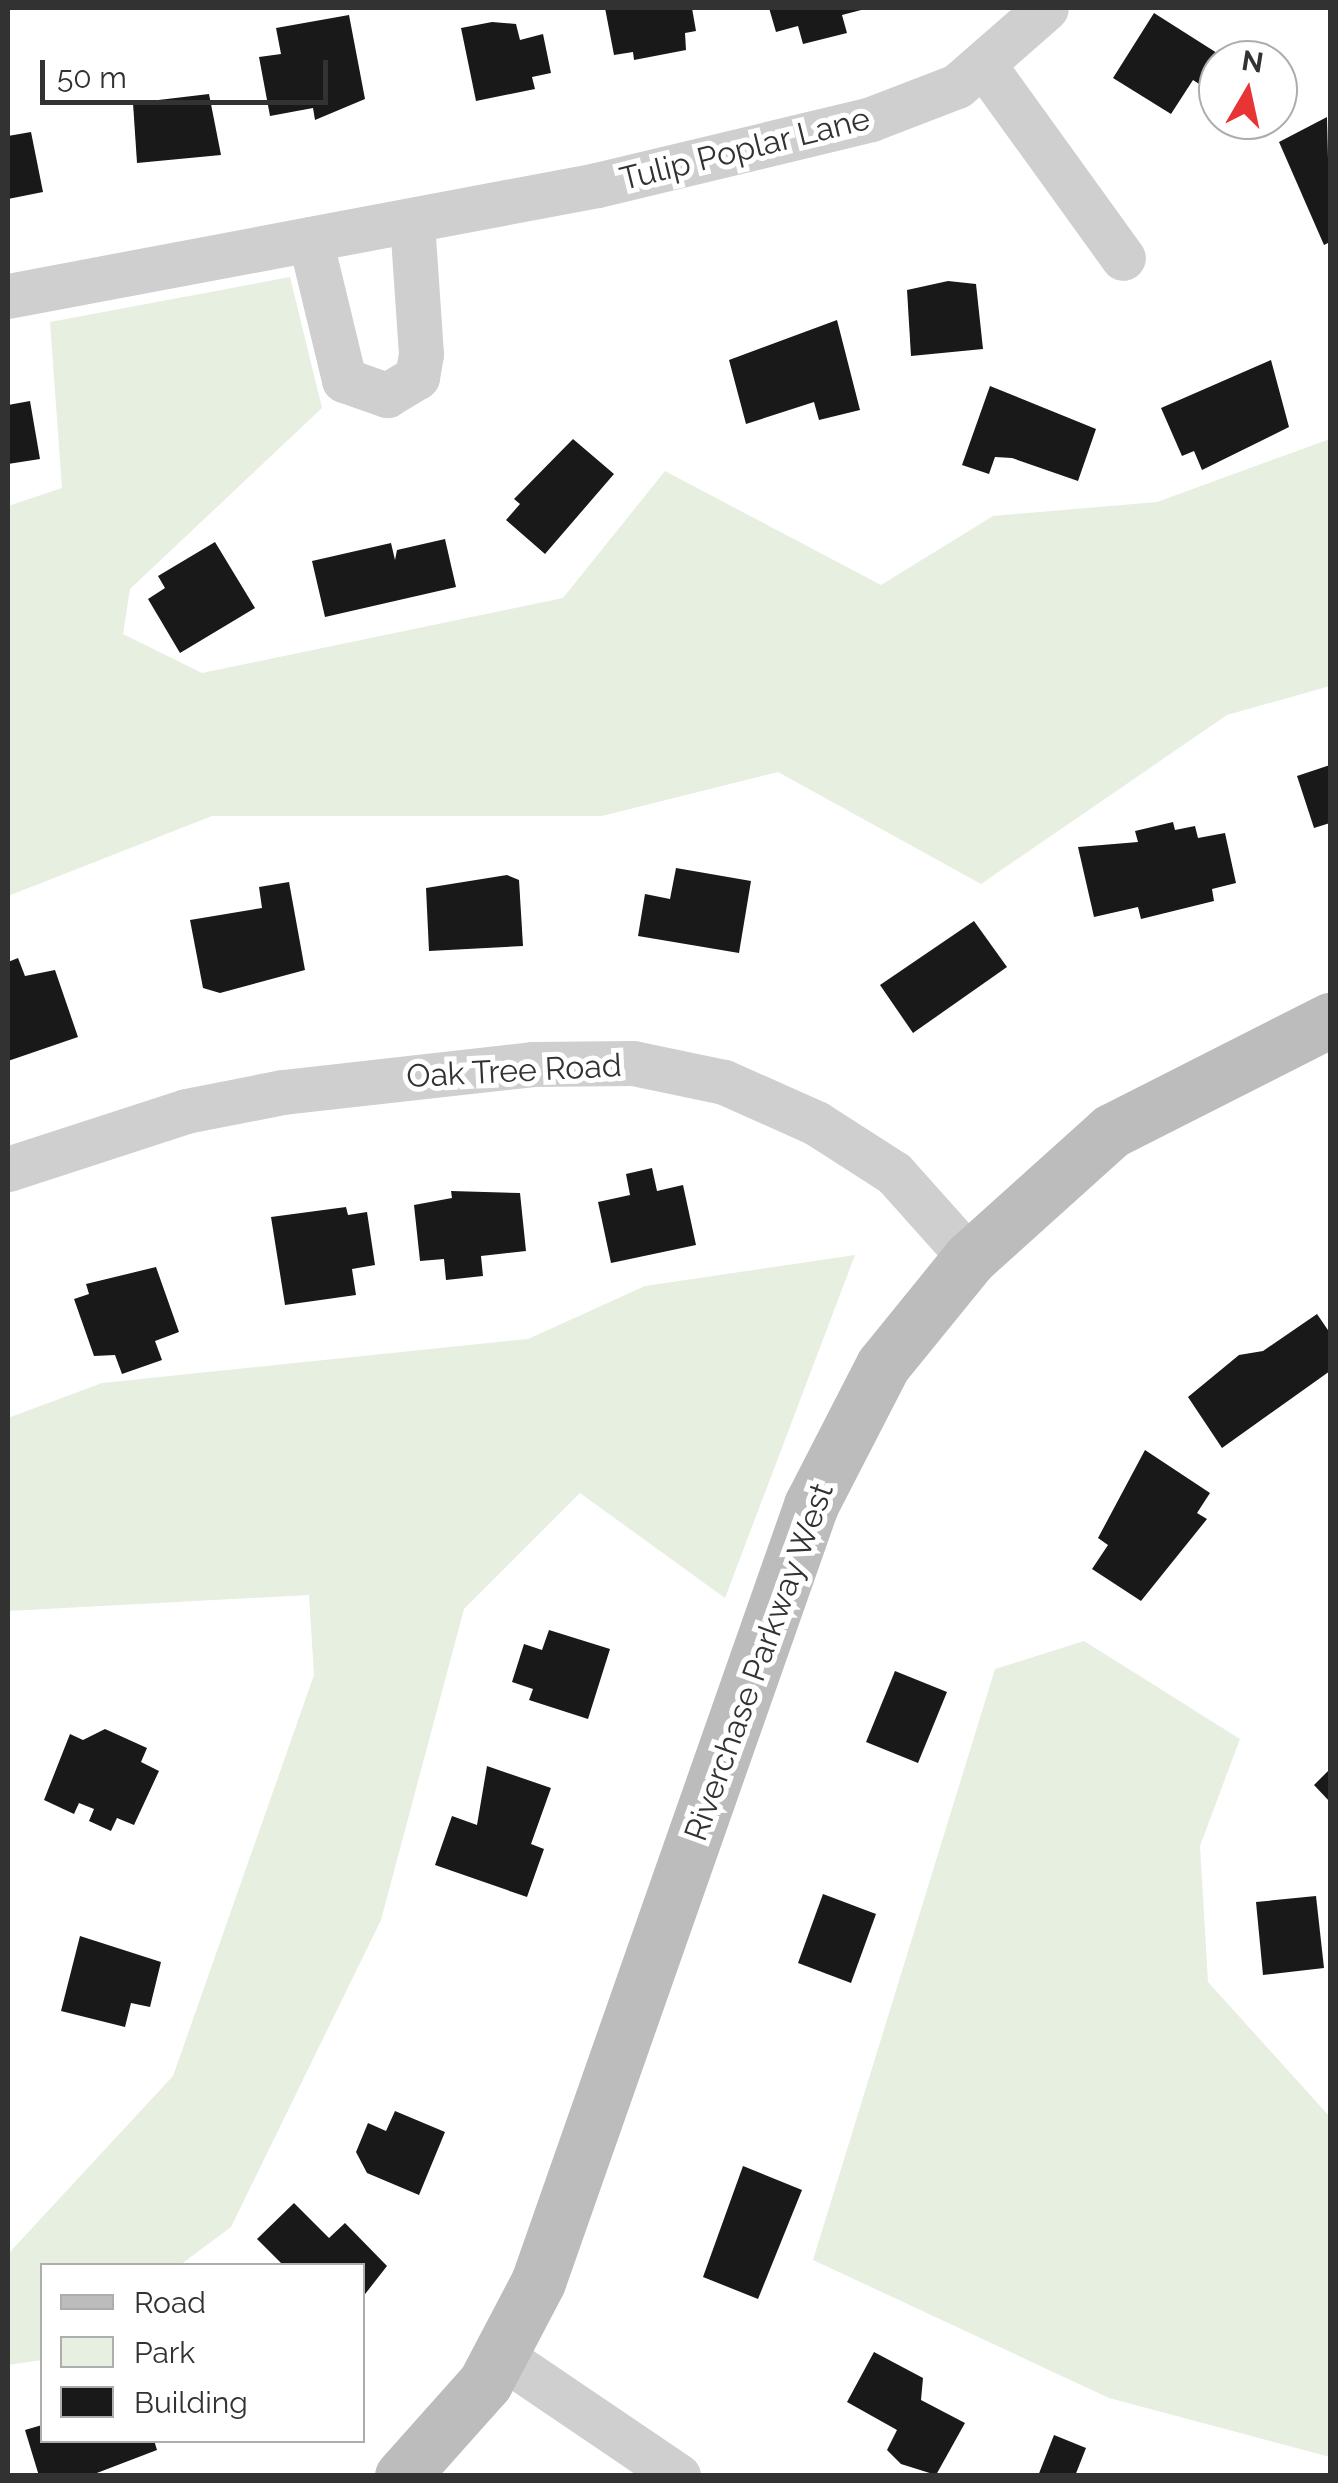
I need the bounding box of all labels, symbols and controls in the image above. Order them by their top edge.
scale bar [45,40,332,102]
north arrow [1198,40,1298,140]
text: N [1239,44,1266,80]
text: 50 m [57,60,127,95]
street label: Tulip Poplar Lane [616,99,874,199]
street label: Oak Tree Road [405,1046,623,1096]
street label: Riverchase Parkway West [676,1477,842,1847]
legend [40,2263,365,2443]
text: Road [134,2285,206,2320]
text: Park [134,2335,195,2370]
text: Building [134,2385,248,2420]

